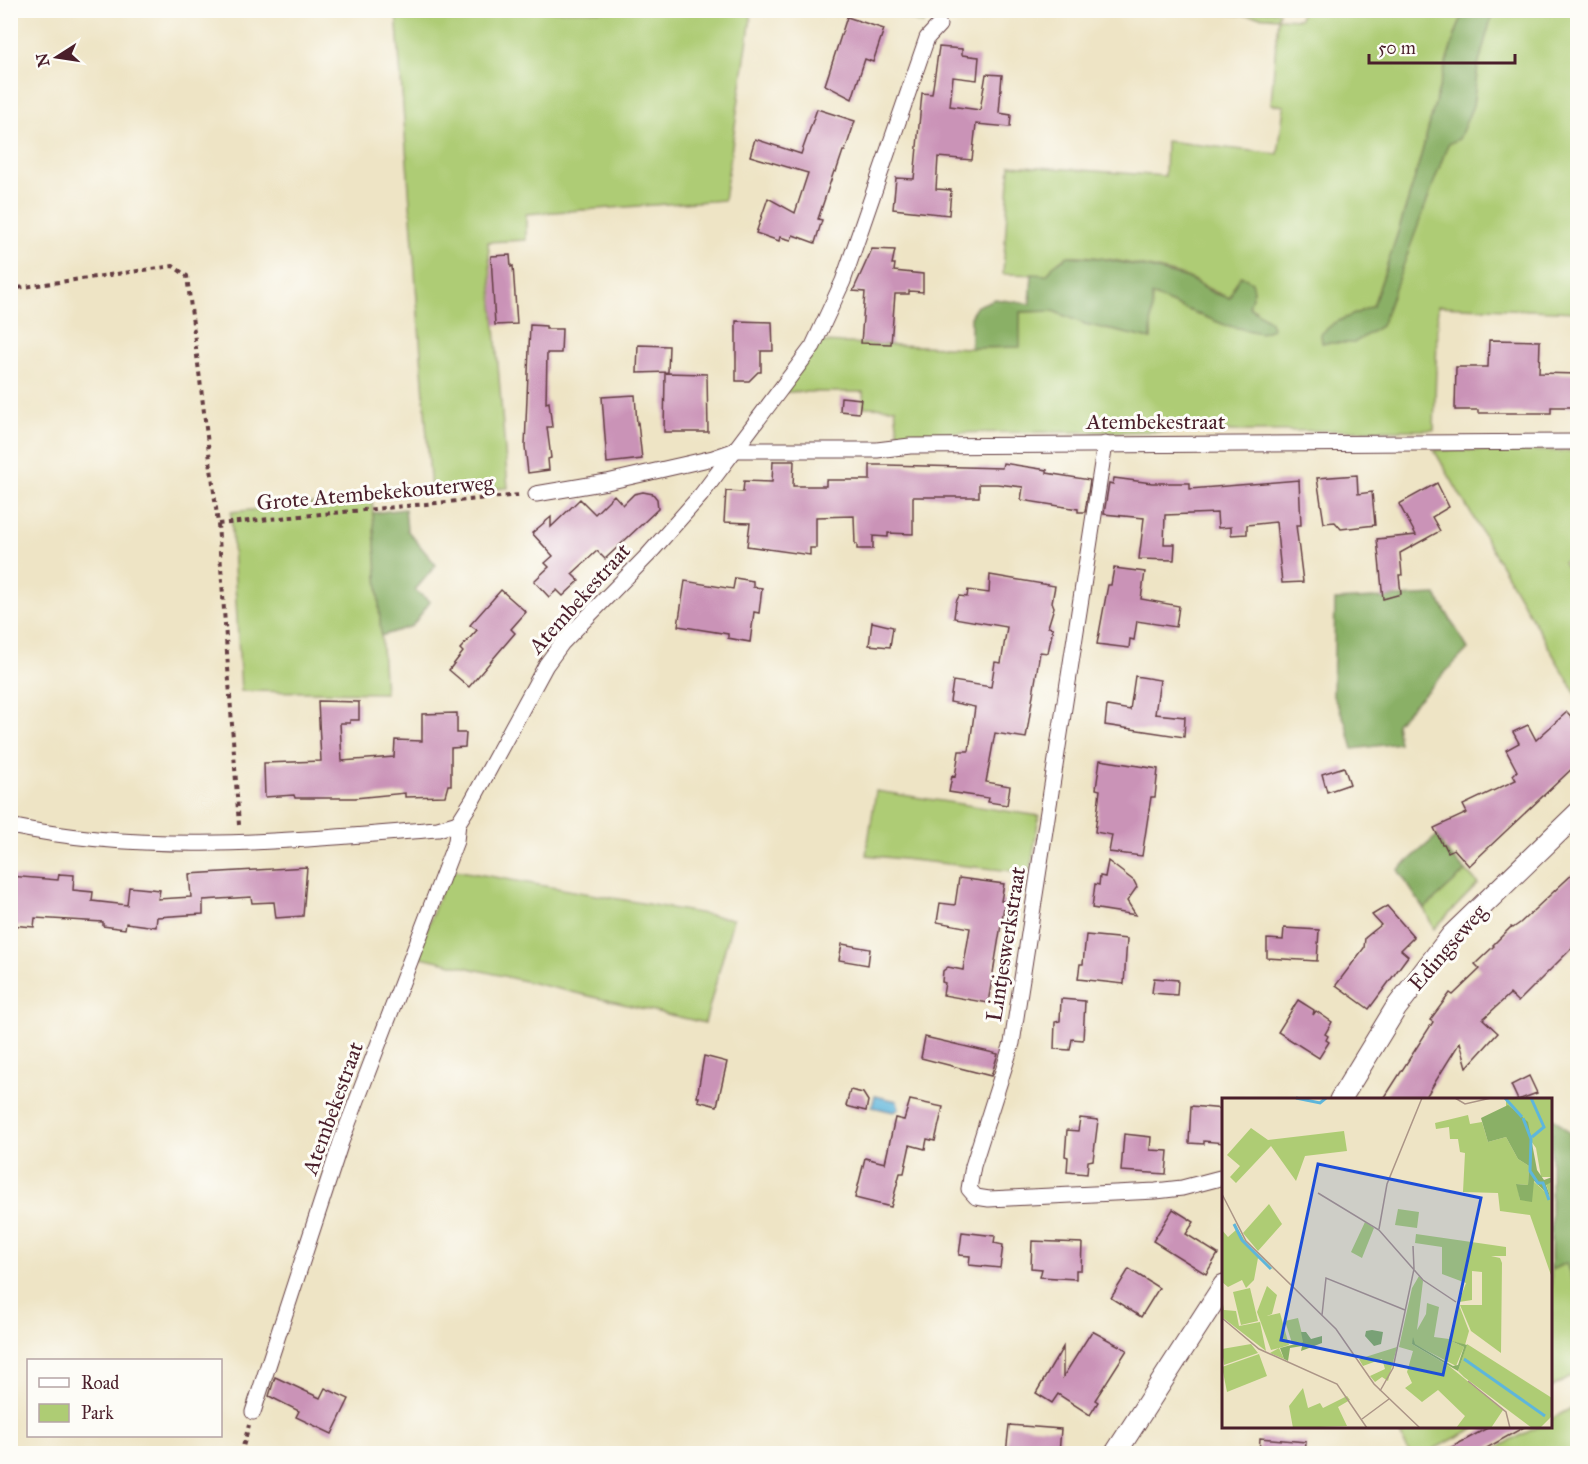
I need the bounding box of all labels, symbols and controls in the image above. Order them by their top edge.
north arrow [27,27,87,87]
scale bar [1369,27,1514,65]
text: 50 m [1378,37,1416,59]
text: N [32,51,54,69]
street label: Atembekestraat [1085,408,1226,435]
street label: Grote Atembekekouterweg [255,469,495,516]
street label: Atembekestraat [522,537,636,660]
street label: Lintjeswerkstraat [980,864,1031,1023]
street label: Edingseweg [1402,898,1493,996]
street label: Atembekestraat [296,1038,369,1179]
inset map [1222,1098,1552,1428]
legend [27,1359,222,1437]
text: Road [81,1372,119,1394]
text: Park [81,1402,114,1424]

